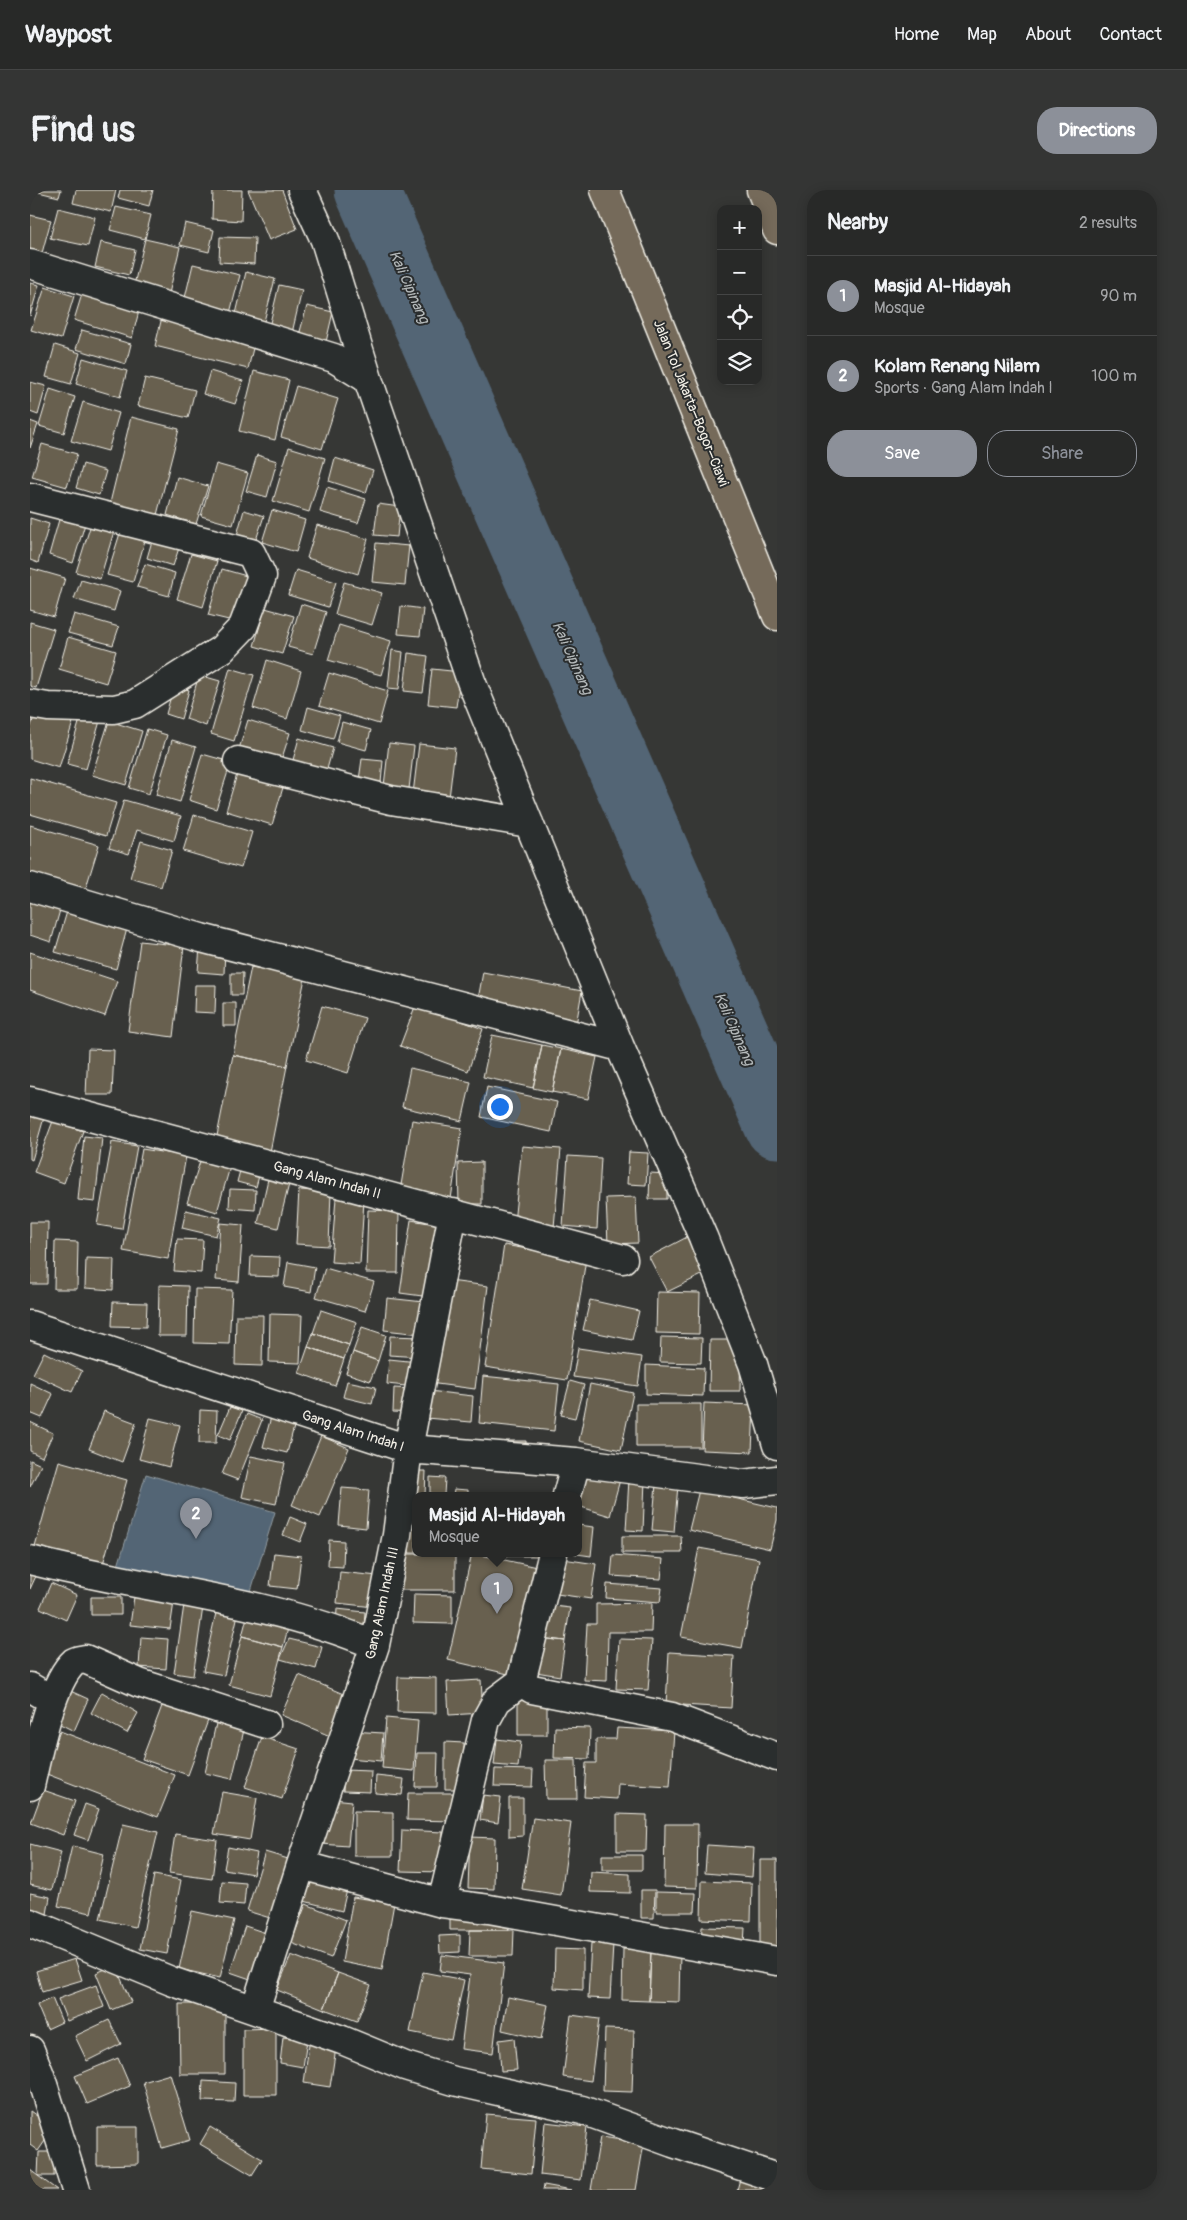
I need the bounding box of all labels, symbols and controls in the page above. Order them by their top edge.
text: Waypost [25,20,112,49]
text: Home [894,23,939,46]
text: Map [967,23,997,46]
text: About [1025,23,1071,46]
text: Contact [1099,23,1162,46]
button: Directions [1037,107,1157,154]
text: Find us [30,108,135,152]
map controls [717,205,762,385]
button: + [717,205,762,250]
text: Nearby [827,209,888,236]
text: 2 results [1079,213,1137,233]
water label: Kali Cipinang [384,247,434,328]
button: − [717,250,762,295]
text: Masjid Al-Hidayah [874,274,1011,298]
text: 1 [840,286,846,306]
text: 90 m [1100,286,1137,306]
button: locate [717,295,762,340]
text: Mosque [874,298,925,318]
street label: Jalan Tol Jakarta–Bogor–Ciawi [650,317,732,489]
button: layers [717,340,762,385]
text: Kolam Renang Nilam [874,354,1040,378]
text: 2 [839,366,847,386]
text: 100 m [1091,366,1137,386]
text: Sports · Gang Alam Indah I [874,378,1053,398]
button: Save [827,430,977,477]
button: Share [987,430,1137,477]
water label: Kali Cipinang [547,618,597,699]
water label: Kali Cipinang [709,989,759,1070]
your location [487,1094,513,1120]
street label: Gang Alam Indah II [271,1157,383,1203]
street label: Gang Alam Indah I [300,1406,406,1456]
popup [412,1492,582,1557]
pin: 2 [180,1498,212,1539]
text: Masjid Al-Hidayah [429,1503,565,1527]
text: Mosque [429,1527,479,1547]
street label: Gang Alam Indah III [362,1545,402,1661]
pin: 1 [481,1573,513,1614]

